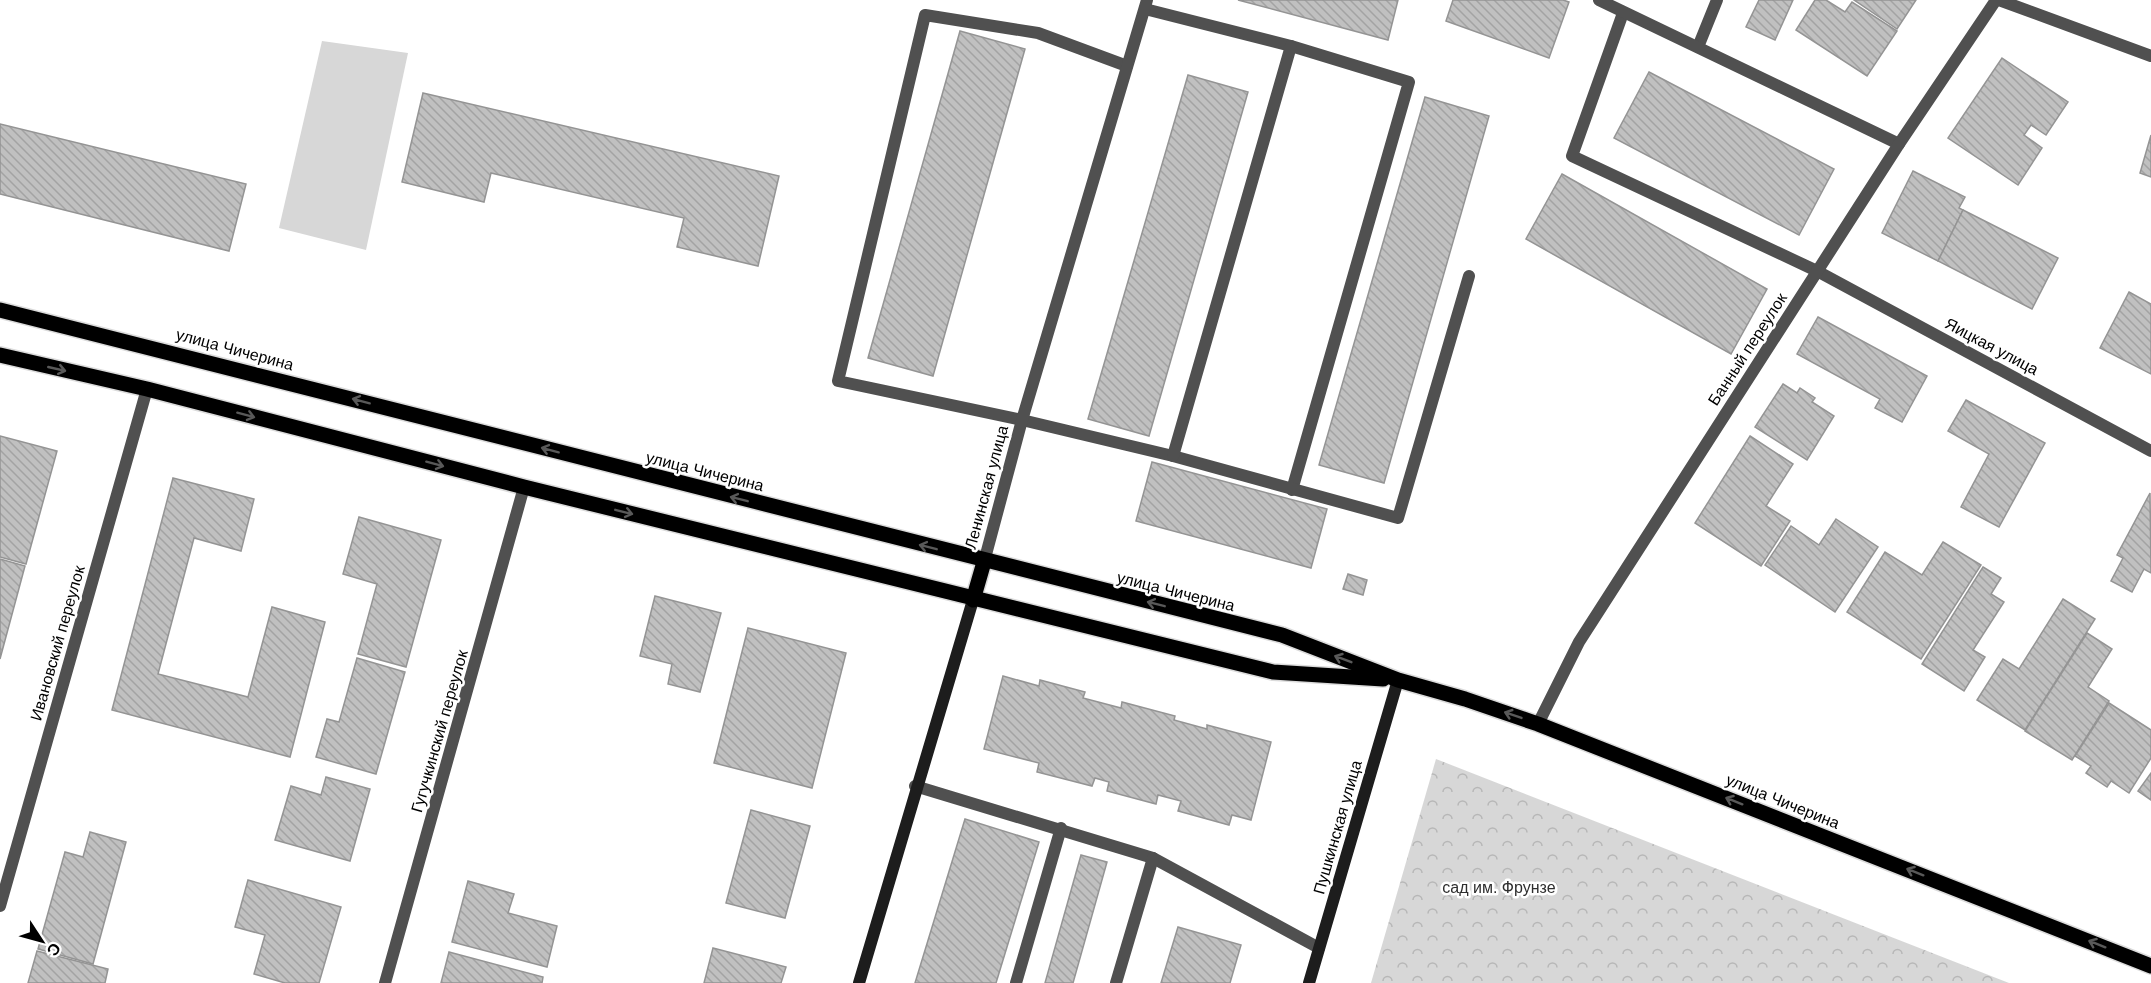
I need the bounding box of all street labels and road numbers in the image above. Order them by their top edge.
street label: Банный переулок [1705,289,1791,409]
street label: Яицкая улица [1942,315,2041,378]
street label: улица Чичерина [174,326,296,373]
street label: Ленинская улица [962,423,1011,551]
street label: улица Чичерина [644,449,766,494]
street label: Ивановский переулок [27,563,88,723]
street label: улица Чичерина [1115,569,1237,614]
street label: Гугучкинский переулок [408,647,471,814]
street label: Пушкинская улица [1310,758,1365,896]
street label: улица Чичерина [1724,771,1842,832]

